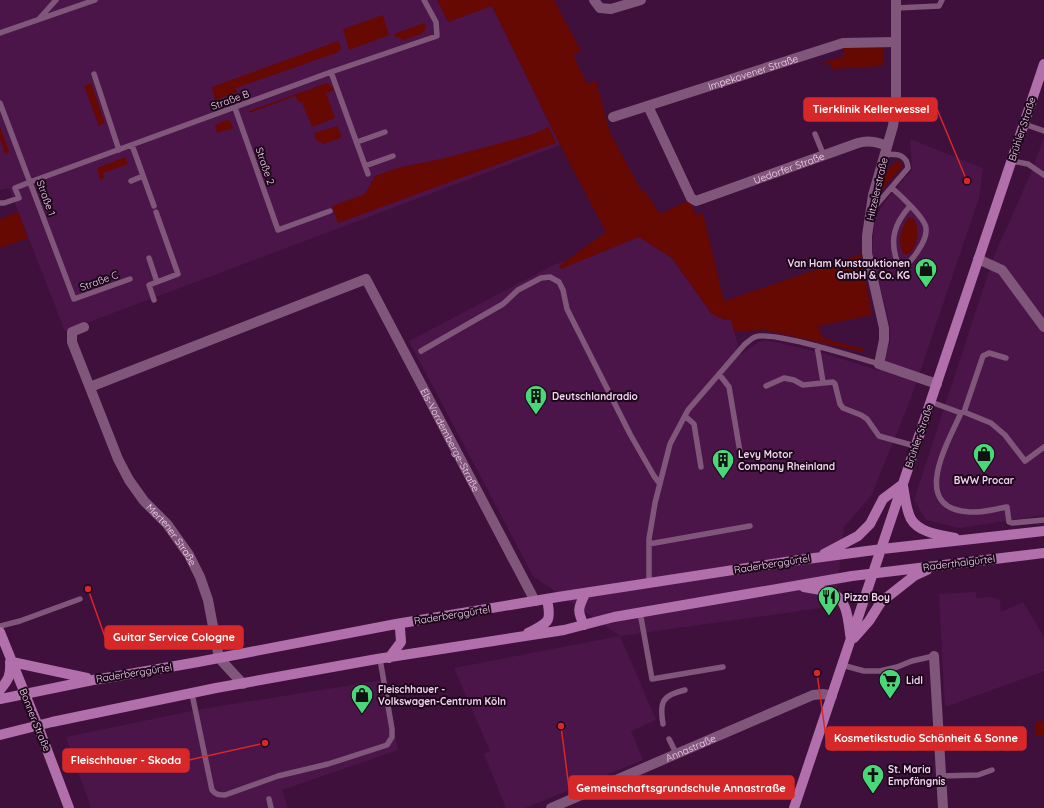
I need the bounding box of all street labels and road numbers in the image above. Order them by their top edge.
street label: Impekovener Straße [706,51,800,93]
street label: Straße B [209,87,251,113]
street label: Brühler Straße [1006,95,1039,163]
street label: Straße 2 [253,146,278,187]
street label: Uedorfer Straße [751,149,827,186]
street label: Hitzelerstraße [863,156,891,222]
street label: Straße 1 [34,178,58,218]
street label: Straße C [78,268,120,294]
street label: Els-Vordemberge-Straße [418,386,483,494]
street label: Brühler Straße [902,402,936,470]
street label: Mertener Straße [144,501,200,568]
street label: Raderberggürtel [733,552,811,576]
street label: Raderthalgürtel [922,552,996,574]
street label: Raderberggürtel [413,603,491,627]
street label: Raderberggürtel [95,661,173,685]
street label: Bonner Straße [16,687,54,754]
street label: Annastraße [663,731,718,764]

